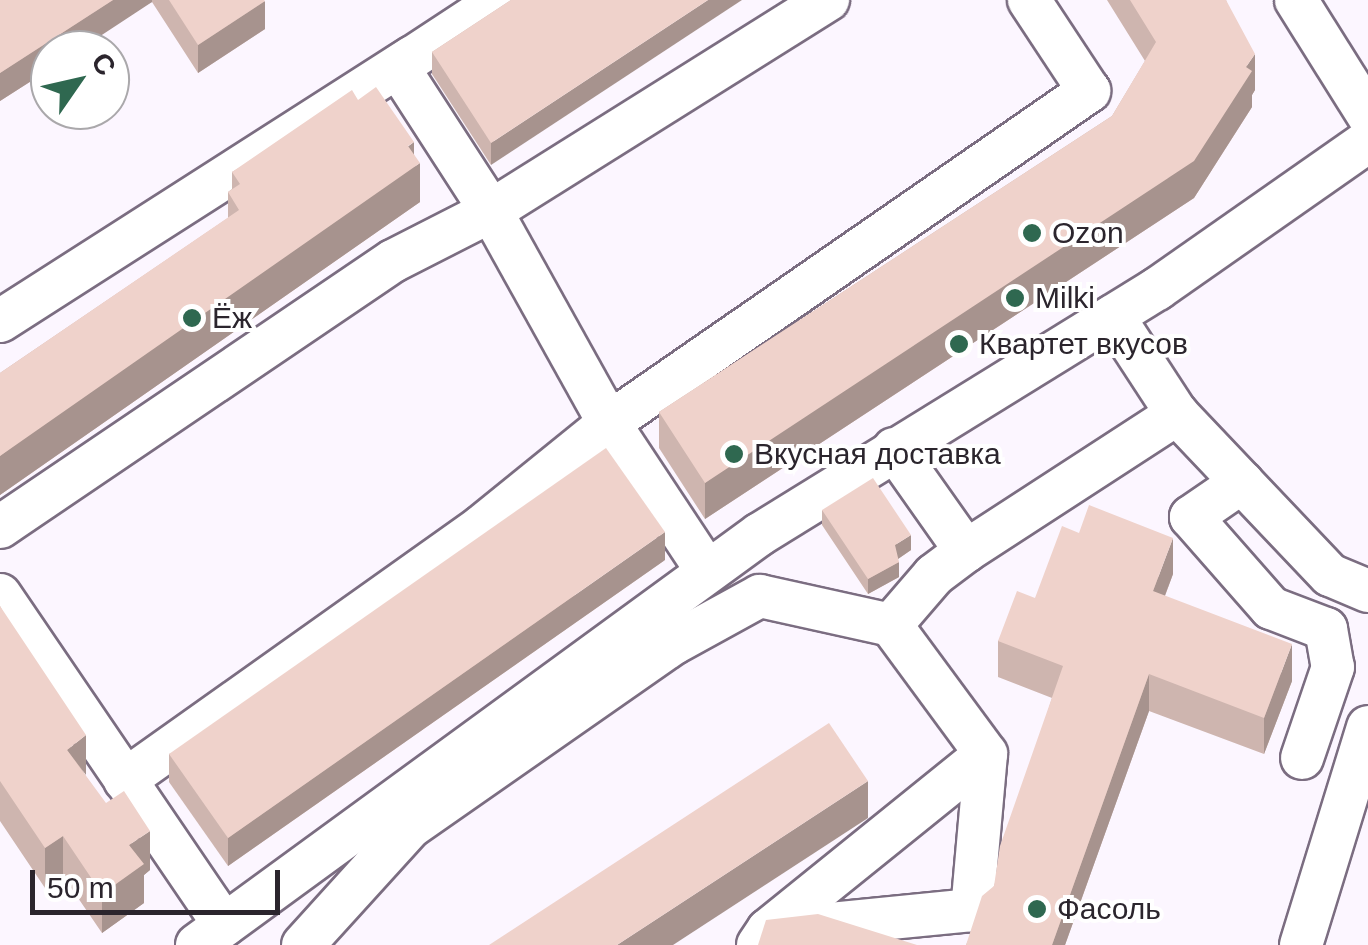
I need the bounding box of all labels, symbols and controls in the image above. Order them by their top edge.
north arrow [30,30,130,130]
text: С [85,47,122,81]
place label: Ozon [1052,215,1124,251]
marker: Ozon [1021,222,1043,244]
place label: Milki [1035,280,1095,316]
marker: Milki [1004,287,1026,309]
place label: Ёж [212,300,252,336]
marker: Ёж [181,307,203,329]
place label: Квартет вкусов [979,326,1188,362]
marker: Квартет вкусов [948,333,970,355]
place label: Вкусная доставка [754,436,1001,472]
marker: Вкусная доставка [723,443,745,465]
scale bar [35,850,285,912]
text: 50 m [47,871,114,904]
place label: Фасоль [1057,891,1161,927]
marker: Фасоль [1026,898,1048,920]

